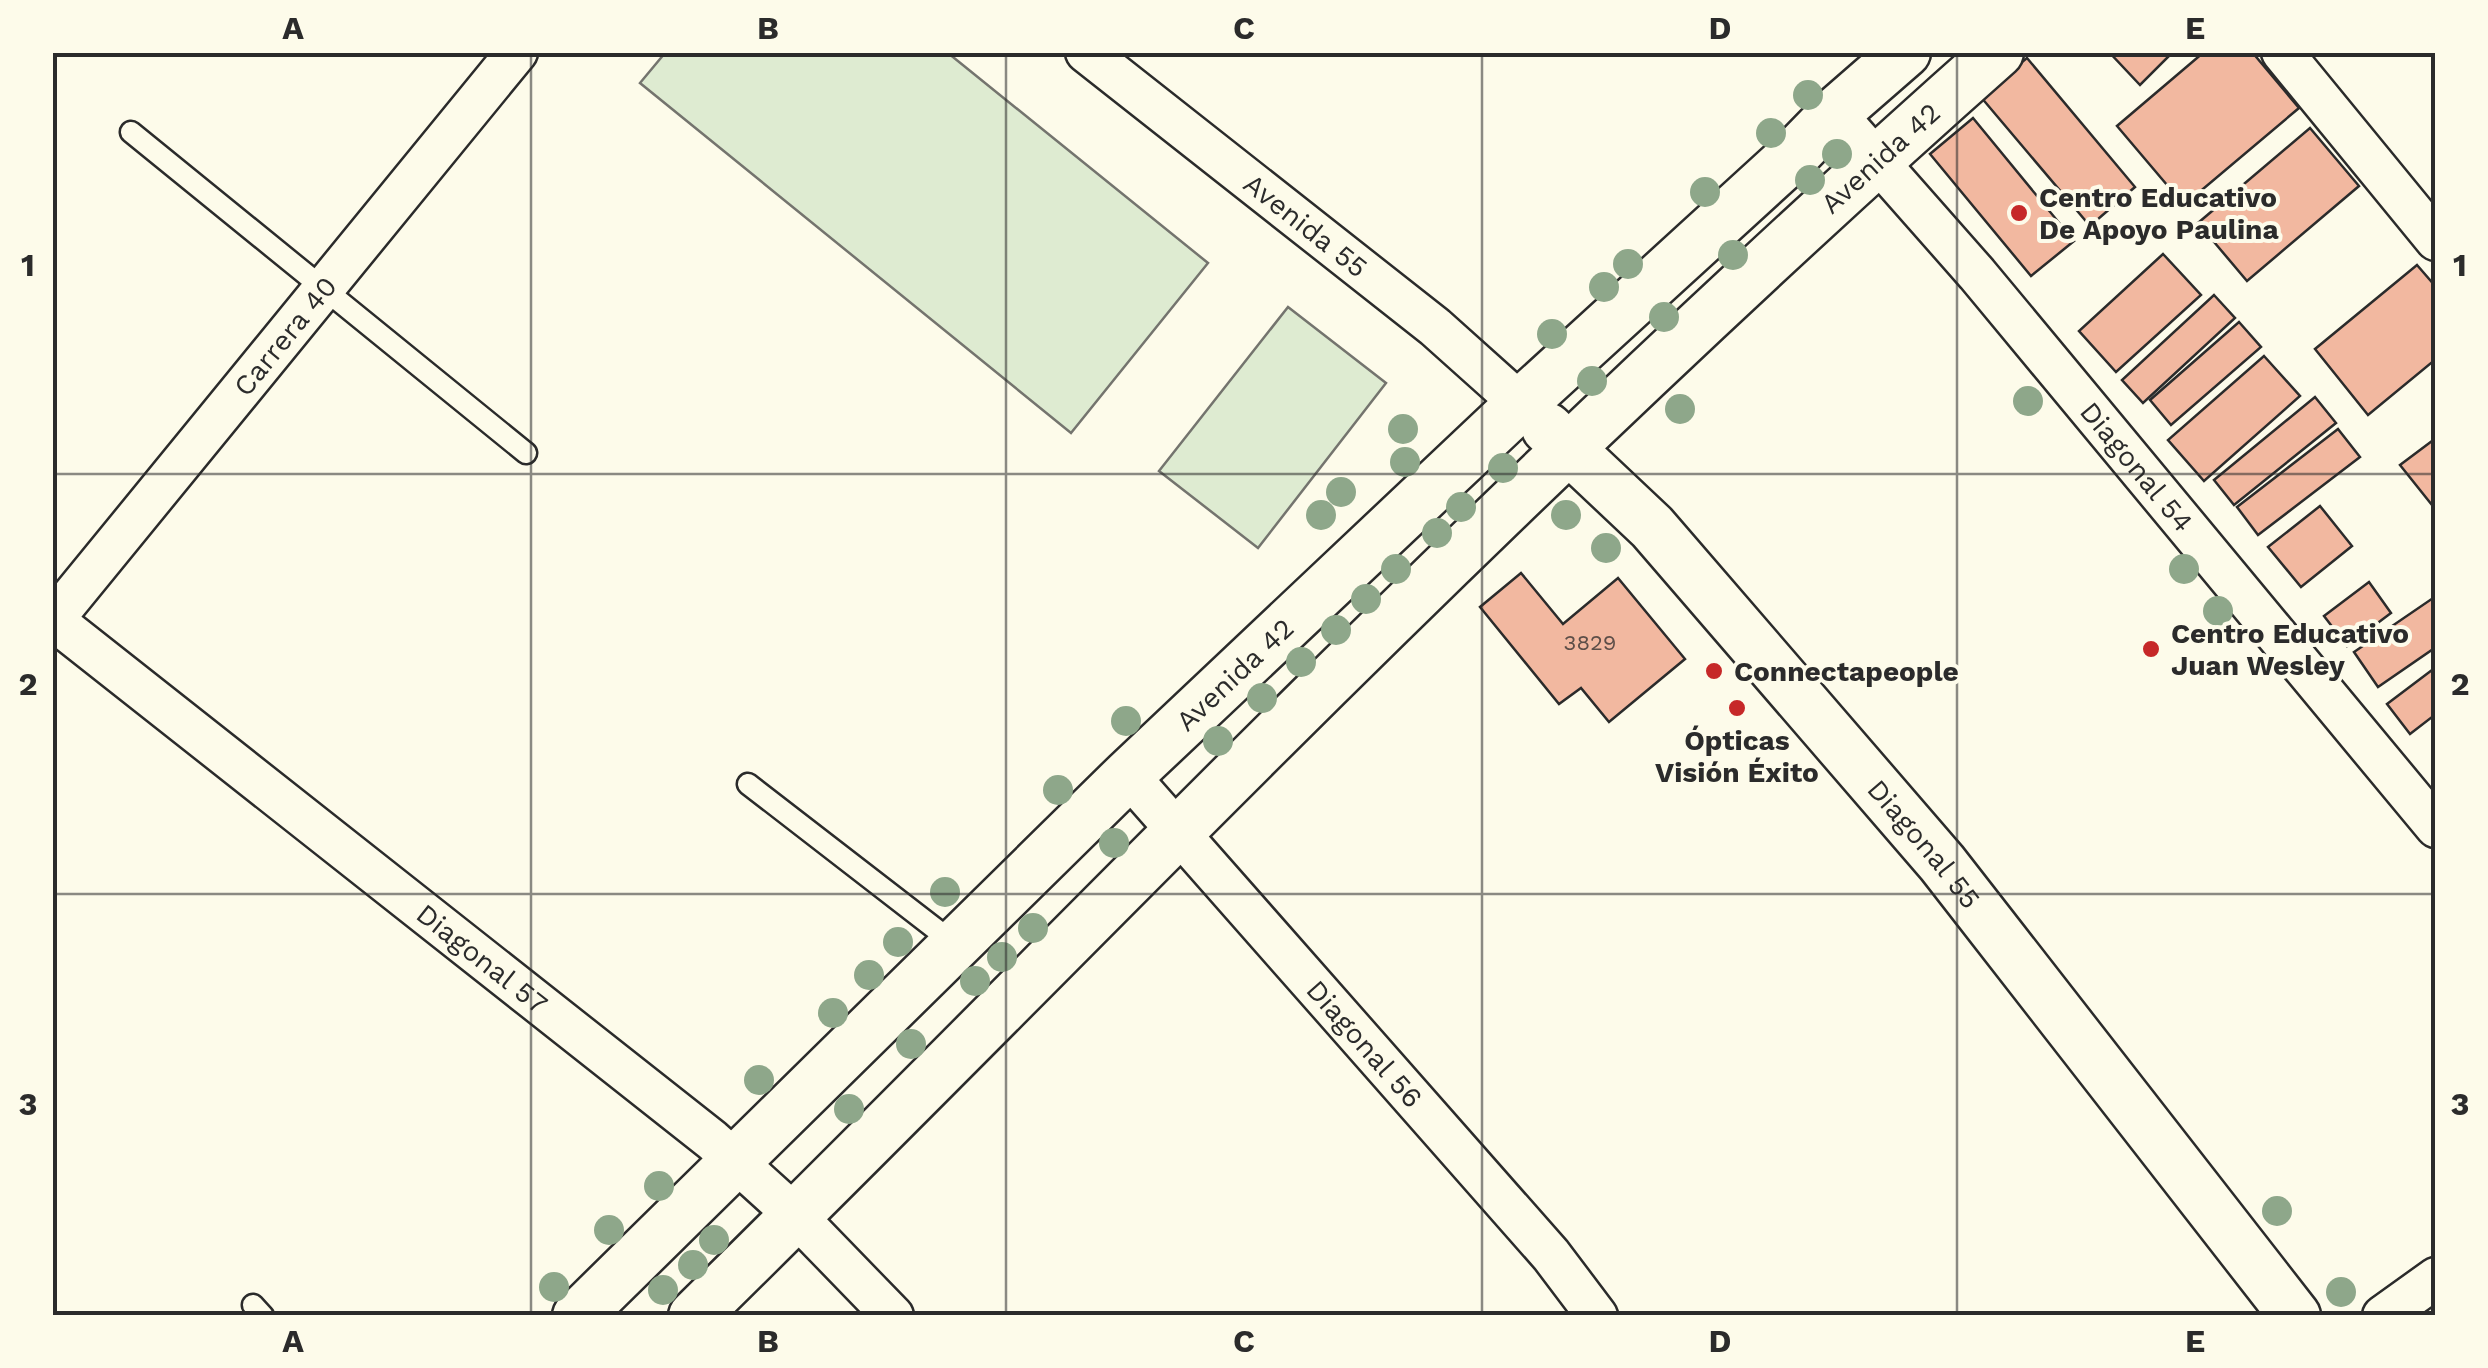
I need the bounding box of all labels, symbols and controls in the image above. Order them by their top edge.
text: A [282,9,304,47]
text: B [757,9,779,47]
text: C [1233,9,1255,47]
text: D [1709,9,1731,47]
text: E [2185,9,2205,47]
street label: Avenida 42 [1814,96,1946,220]
street label: Avenida 55 [1238,167,1374,284]
place label: Centro Educativo De Apoyo Paulina [2039,181,2279,246]
marker: Centro Educativo De Apoyo Paulina [2008,202,2030,224]
text: 1 [21,246,35,284]
text: 1 [2453,246,2467,284]
street label: Carrera 40 [227,270,343,402]
street label: Diagonal 54 [2073,395,2200,538]
street label: Avenida 42 [1169,611,1300,738]
place label: Centro Educativo Juan Wesley [2171,617,2409,682]
house number: 3829 [1564,630,1616,655]
marker: Centro Educativo Juan Wesley [2140,638,2162,660]
place label: Connectapeople [1734,655,1959,688]
marker: Connectapeople [1703,660,1725,682]
text: 2 [18,665,38,703]
text: 2 [2450,665,2470,703]
marker: Ópticas Visión Éxito [1726,697,1748,719]
place label: Ópticas Visión Éxito [1655,724,1819,789]
street label: Diagonal 55 [1861,773,1988,915]
street label: Diagonal 57 [410,897,554,1020]
street label: Diagonal 56 [1300,973,1430,1114]
text: 3 [19,1085,37,1123]
text: 3 [2451,1085,2469,1123]
text: A [282,1322,304,1360]
text: B [757,1322,779,1360]
text: C [1233,1322,1255,1360]
text: D [1709,1322,1731,1360]
text: E [2185,1322,2205,1360]

